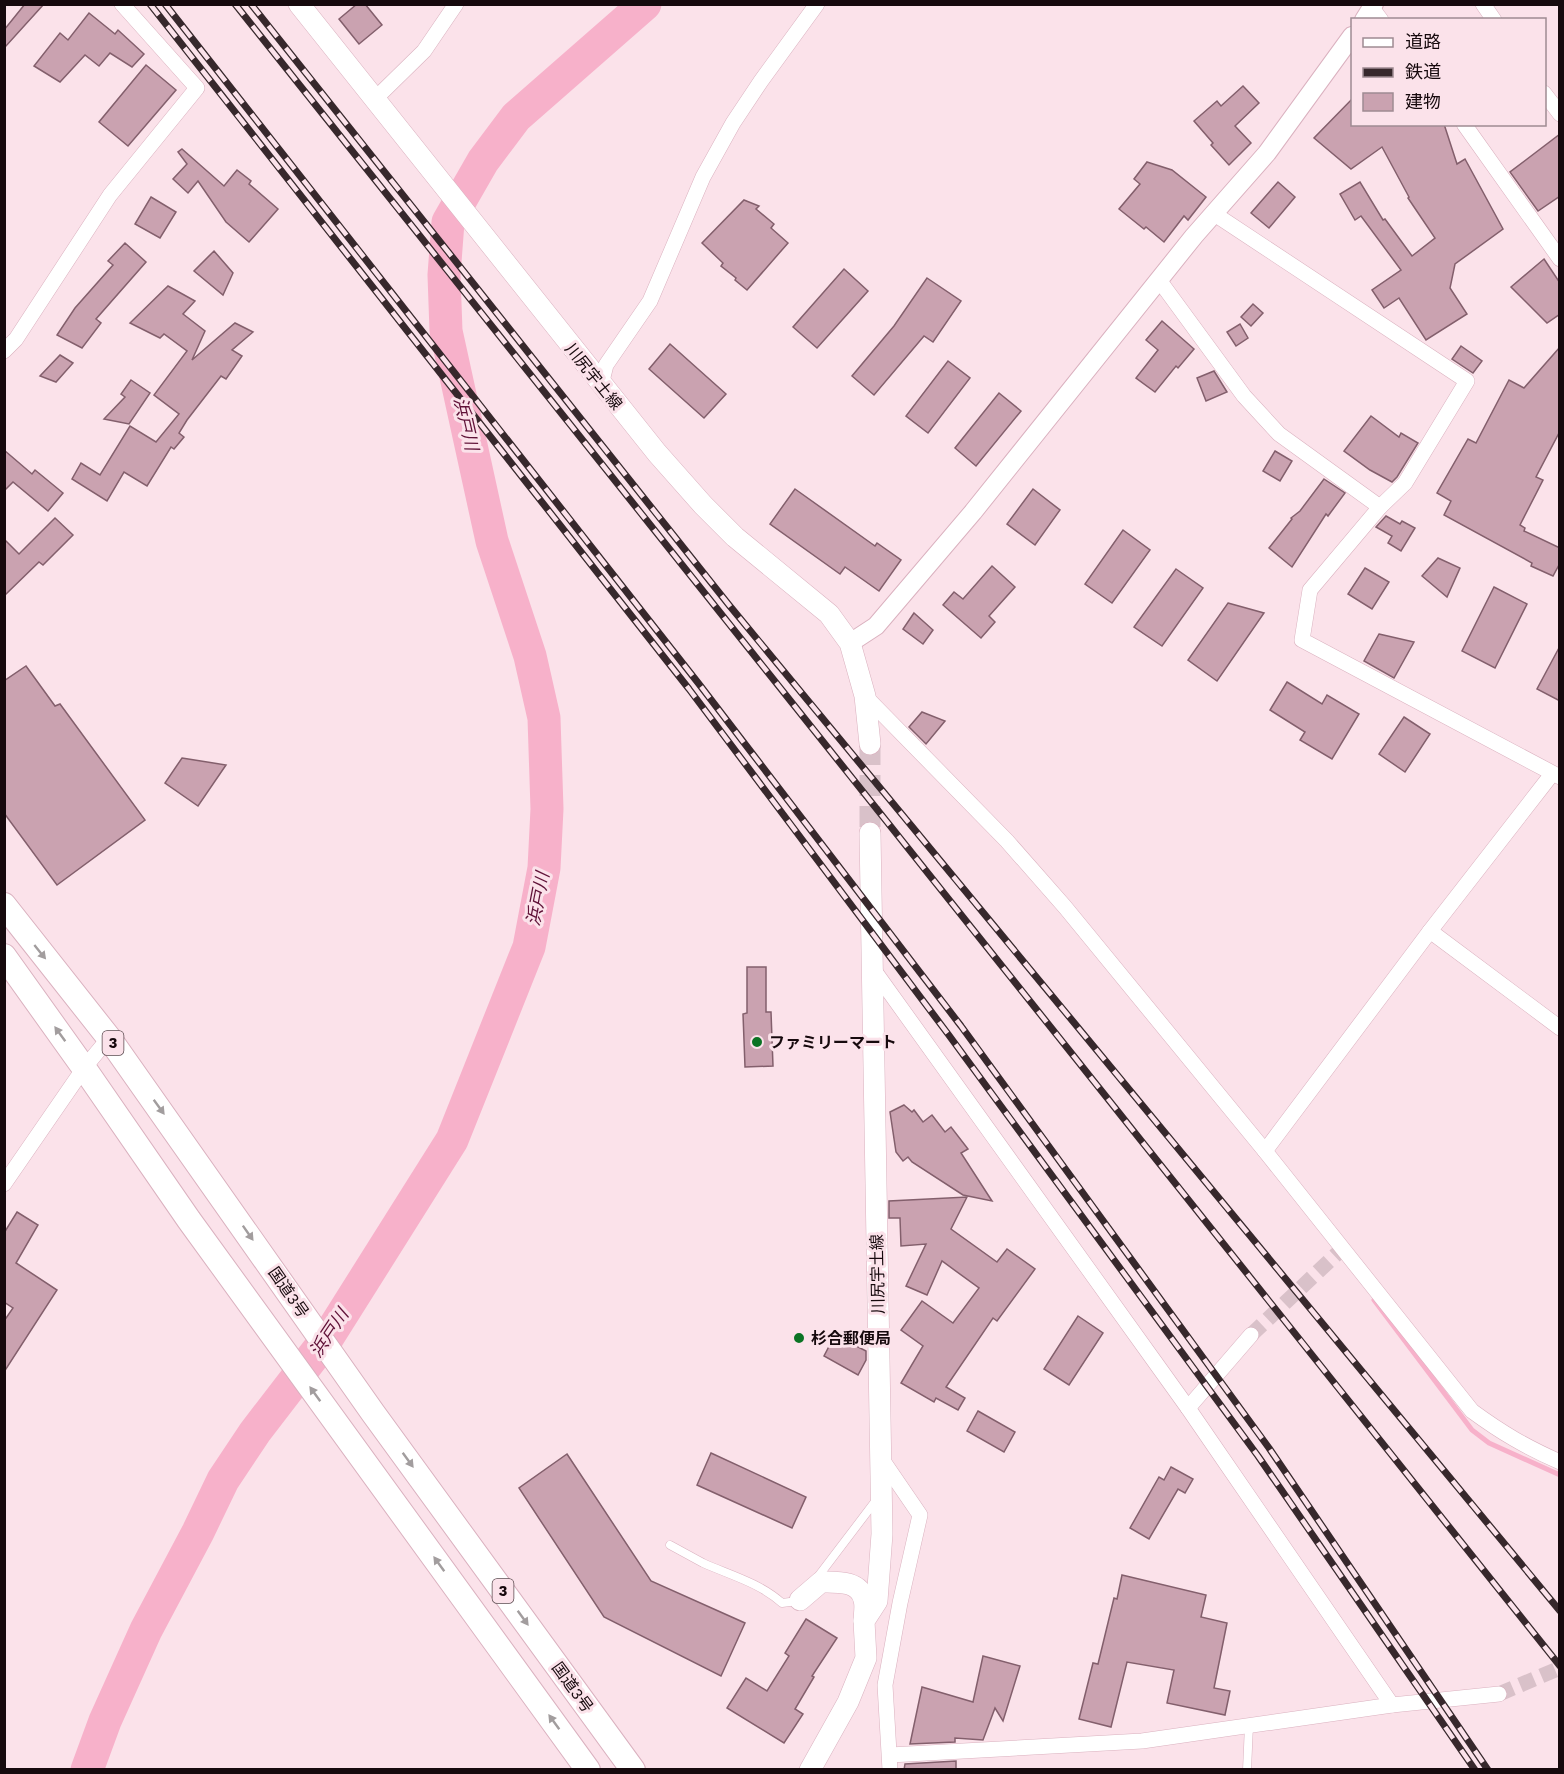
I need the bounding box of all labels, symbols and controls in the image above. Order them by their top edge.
legend [1351,18,1546,126]
text: 道路 [1405,31,1441,52]
text: 鉄道 [1405,61,1441,82]
text: 建物 [1405,91,1441,112]
street label: 川尻宇土線 [561,339,626,413]
water label: 浜戸川 [450,395,483,455]
water label: 浜戸川 [522,868,553,927]
one-way arrow [34,944,46,959]
one-way arrow [54,1026,66,1042]
road number: 3 [102,1031,124,1055]
place label: ファミリーマート [769,1033,897,1052]
marker: ファミリーマート [750,1035,764,1049]
one-way arrow [152,1099,164,1114]
one-way arrow [242,1225,253,1241]
street label: 川尻宇土線 [867,1234,888,1314]
street label: 国道3号 [264,1263,313,1321]
water label: 浜戸川 [305,1303,354,1361]
place label: 杉合郵便局 [811,1329,891,1348]
marker: 杉合郵便局 [792,1331,806,1345]
one-way arrow [310,1387,322,1402]
one-way arrow [402,1452,414,1468]
one-way arrow [433,1557,445,1573]
road number: 3 [492,1579,514,1603]
one-way arrow [516,1610,528,1625]
street label: 国道3号 [548,1659,597,1716]
one-way arrow [548,1715,560,1730]

